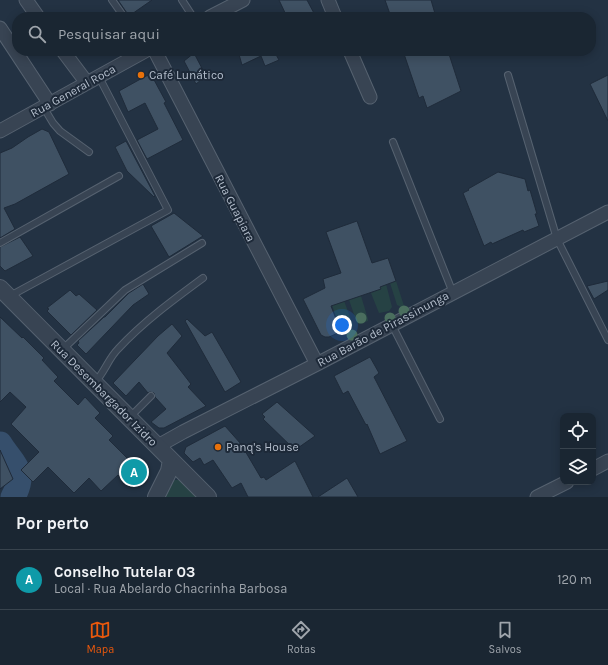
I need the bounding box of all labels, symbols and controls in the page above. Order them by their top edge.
search box [12,12,596,56]
icon: search [26,23,48,45]
text: Pesquisar aqui [58,25,160,43]
street label: Rua General Roca [28,62,118,120]
place label: Café Lunático [149,68,224,82]
marker: Café Lunático [136,70,146,80]
street label: Rua Guapiara [212,172,258,244]
street label: Rua Barão de Pirassinunga [315,288,451,370]
your location [332,315,352,335]
street label: Rua Desembargador Izidro [48,337,160,449]
map controls [560,413,596,485]
button: locate [560,413,596,449]
place label: Panq's House [226,440,299,454]
marker: Panq's House [213,442,223,452]
button: layers [560,449,596,485]
pin: A [121,457,147,487]
text: Por perto [16,513,89,533]
text: Conselho Tutelar 03 [54,563,195,581]
text: A [25,572,33,587]
text: 120 m [557,572,592,587]
text: Local · Rua Abelardo Chacrinha Barbosa [54,581,287,596]
tab: Mapa [86,619,114,656]
tab: Rotas [287,619,316,656]
tab: Salvos [489,619,522,656]

